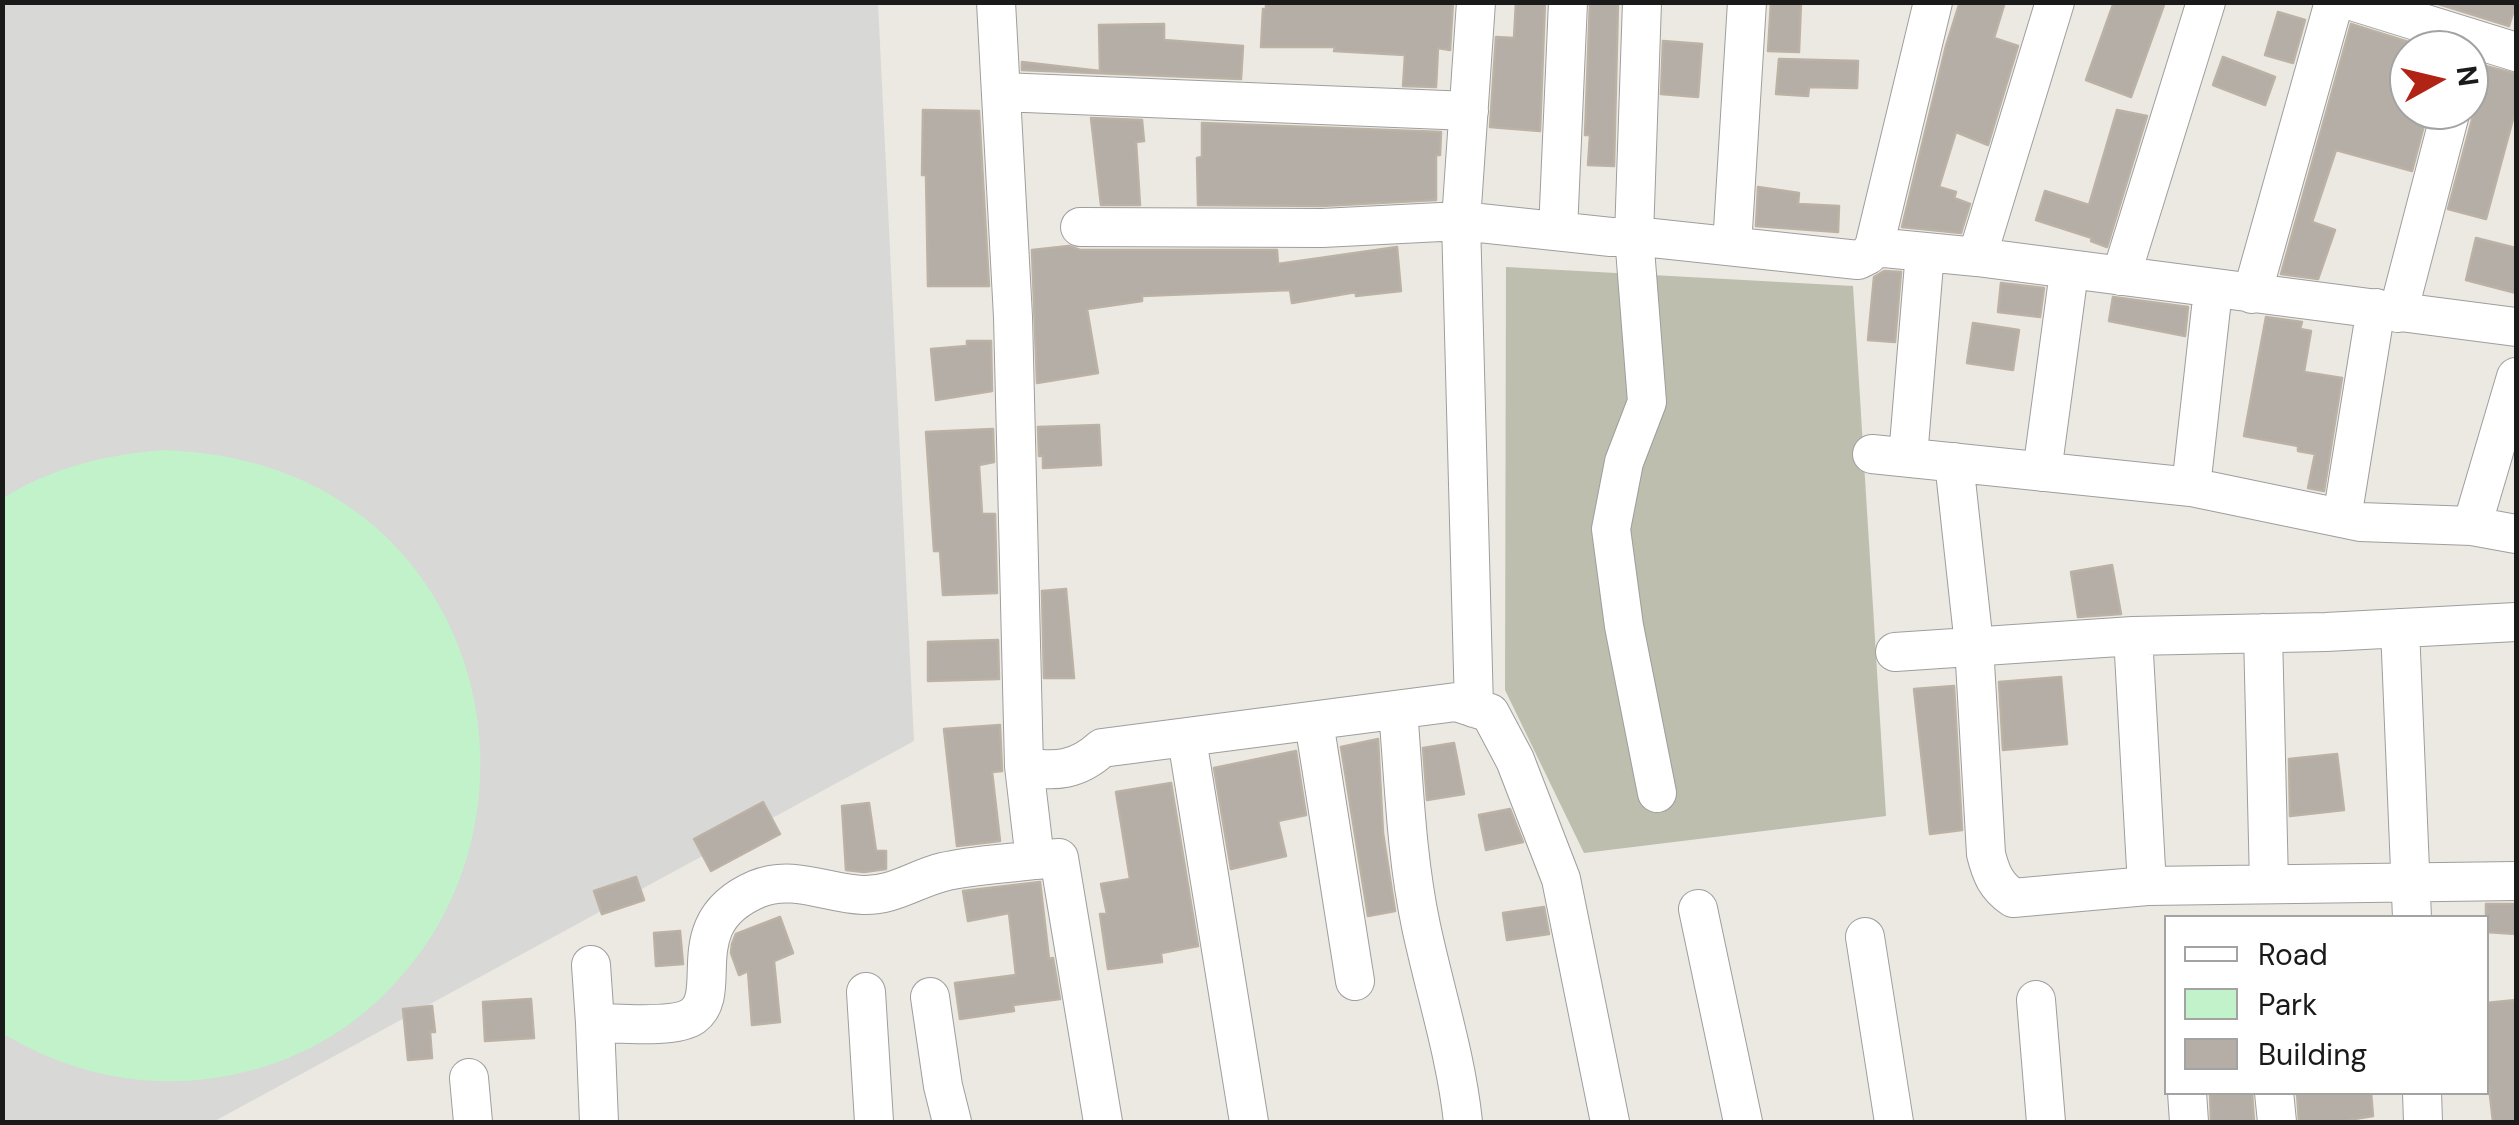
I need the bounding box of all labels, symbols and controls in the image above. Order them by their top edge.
north arrow [2389,30,2489,130]
text: N [2447,63,2487,89]
legend [2164,915,2489,1095]
text: Road [2258,935,2328,974]
text: Park [2258,985,2317,1024]
text: Building [2258,1035,2367,1074]

